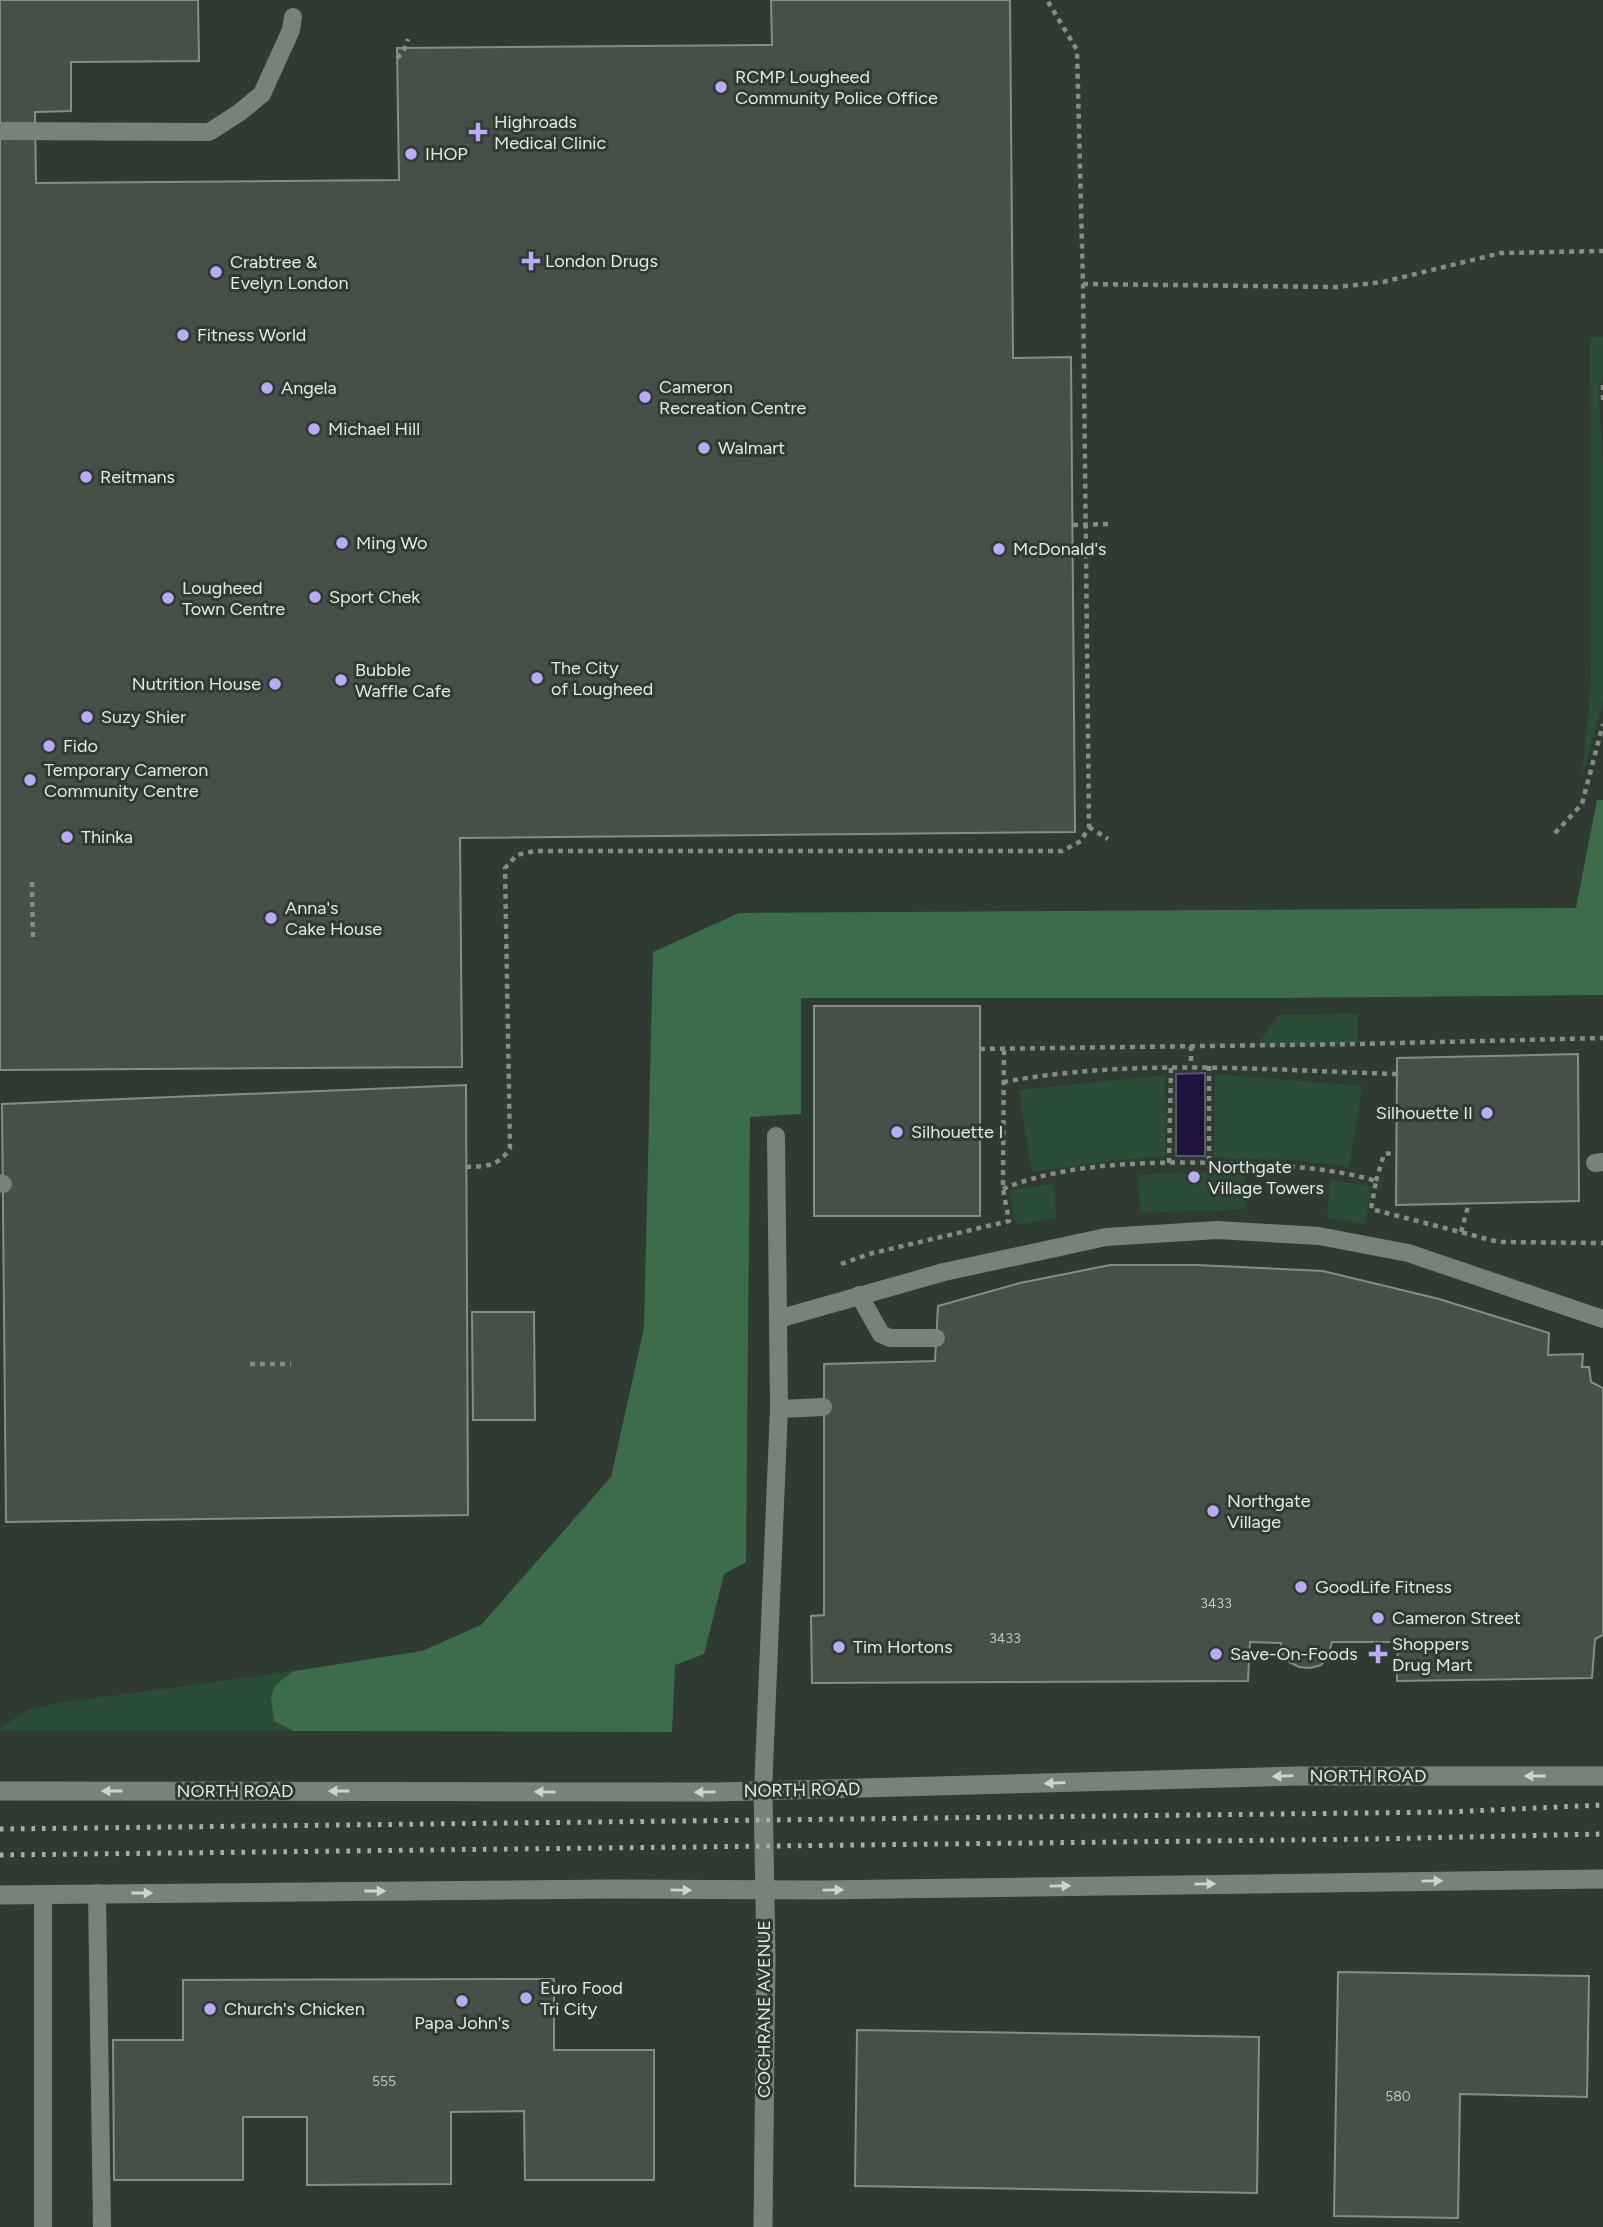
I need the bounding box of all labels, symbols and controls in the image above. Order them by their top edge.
place label: RCMP Lougheed Community Police Office [735,66,938,109]
marker: RCMP Lougheed Community Police Office [713,79,729,95]
place label: Highroads Medical Clinic [494,111,606,154]
marker: Highroads Medical Clinic [468,122,488,142]
place label: IHOP [425,143,468,165]
marker: IHOP [403,146,419,162]
place label: London Drugs [545,250,658,272]
place label: Crabtree & Evelyn London [230,251,348,294]
marker: London Drugs [523,253,539,269]
marker: Crabtree & Evelyn London [208,264,224,280]
place label: Fitness World [197,324,306,346]
marker: Fitness World [175,327,191,343]
place label: Cameron Recreation Centre [659,376,807,419]
place label: Angela [281,377,337,399]
marker: Angela [259,380,275,396]
marker: Cameron Recreation Centre [637,389,653,405]
place label: Michael Hill [328,418,420,440]
marker: Michael Hill [306,421,322,437]
place label: Walmart [718,437,785,459]
marker: Walmart [696,440,712,456]
place label: Reitmans [100,466,175,488]
marker: Reitmans [78,469,94,485]
place label: Ming Wo [356,532,427,554]
marker: Ming Wo [334,535,350,551]
place label: McDonald's [1013,538,1107,560]
marker: McDonald's [991,541,1007,557]
place label: Lougheed Town Centre [182,577,285,620]
place label: Sport Chek [329,586,420,608]
marker: Sport Chek [307,589,323,605]
marker: Lougheed Town Centre [160,590,176,606]
place label: The City of Lougheed [551,657,653,700]
place label: Bubble Waffle Cafe [355,659,451,702]
marker: The City of Lougheed [529,670,545,686]
marker: Bubble Waffle Cafe [333,672,349,688]
place label: Nutrition House [132,673,261,695]
marker: Nutrition House [267,676,283,692]
place label: Suzy Shier [101,706,186,728]
marker: Suzy Shier [79,709,95,725]
place label: Fido [63,735,98,757]
marker: Fido [41,738,57,754]
place label: Temporary Cameron Community Centre [44,759,208,802]
marker: Temporary Cameron Community Centre [22,772,38,788]
place label: Thinka [81,826,133,848]
marker: Thinka [59,829,75,845]
place label: Anna's Cake House [285,897,382,940]
marker: Anna's Cake House [263,910,279,926]
place label: Silhouette II [1376,1102,1473,1124]
marker: Silhouette II [1479,1105,1495,1121]
place label: Silhouette I [911,1121,1003,1143]
marker: Silhouette I [889,1124,905,1140]
place label: Northgate Village Towers [1208,1156,1324,1199]
marker: Northgate Village Towers [1186,1169,1202,1185]
place label: Northgate Village [1227,1490,1311,1533]
marker: Northgate Village [1205,1503,1221,1519]
place label: GoodLife Fitness [1315,1576,1452,1598]
marker: GoodLife Fitness [1293,1579,1309,1595]
house number: 3433 [1200,1595,1232,1612]
place label: Cameron Street [1392,1607,1521,1629]
marker: Cameron Street [1370,1610,1386,1626]
house number: 3433 [989,1630,1021,1647]
place label: Shoppers Drug Mart [1392,1633,1473,1676]
place label: Tim Hortons [853,1636,953,1658]
marker: Tim Hortons [831,1639,847,1655]
place label: Save-On-Foods [1230,1643,1358,1665]
marker: Save-On-Foods [1208,1646,1224,1662]
marker: Shoppers Drug Mart [1370,1646,1386,1662]
street label: NORTH ROAD [1310,1765,1426,1787]
one-way arrow [1272,1770,1294,1782]
one-way arrow [1523,1770,1545,1782]
one-way arrow [1044,1777,1066,1788]
street label: NORTH ROAD [743,1778,861,1802]
street label: NORTH ROAD [177,1780,293,1802]
one-way arrow [100,1785,122,1797]
one-way arrow [328,1785,350,1797]
one-way arrow [533,1786,555,1798]
one-way arrow [694,1786,716,1798]
one-way arrow [1421,1875,1443,1887]
one-way arrow [1194,1879,1216,1890]
one-way arrow [1050,1881,1072,1892]
one-way arrow [670,1884,692,1896]
one-way arrow [822,1884,844,1896]
one-way arrow [364,1885,386,1896]
one-way arrow [131,1887,153,1898]
street label: COCHRANE AVENUE [753,1920,775,2098]
place label: Euro Food Tri City [540,1977,623,2020]
marker: Euro Food Tri City [518,1990,534,2006]
marker: Papa John's [454,1993,470,2009]
place label: Church's Chicken [224,1998,365,2020]
marker: Church's Chicken [202,2001,218,2017]
place label: Papa John's [414,2012,510,2034]
house number: 555 [372,2073,396,2090]
house number: 580 [1385,2088,1411,2105]

